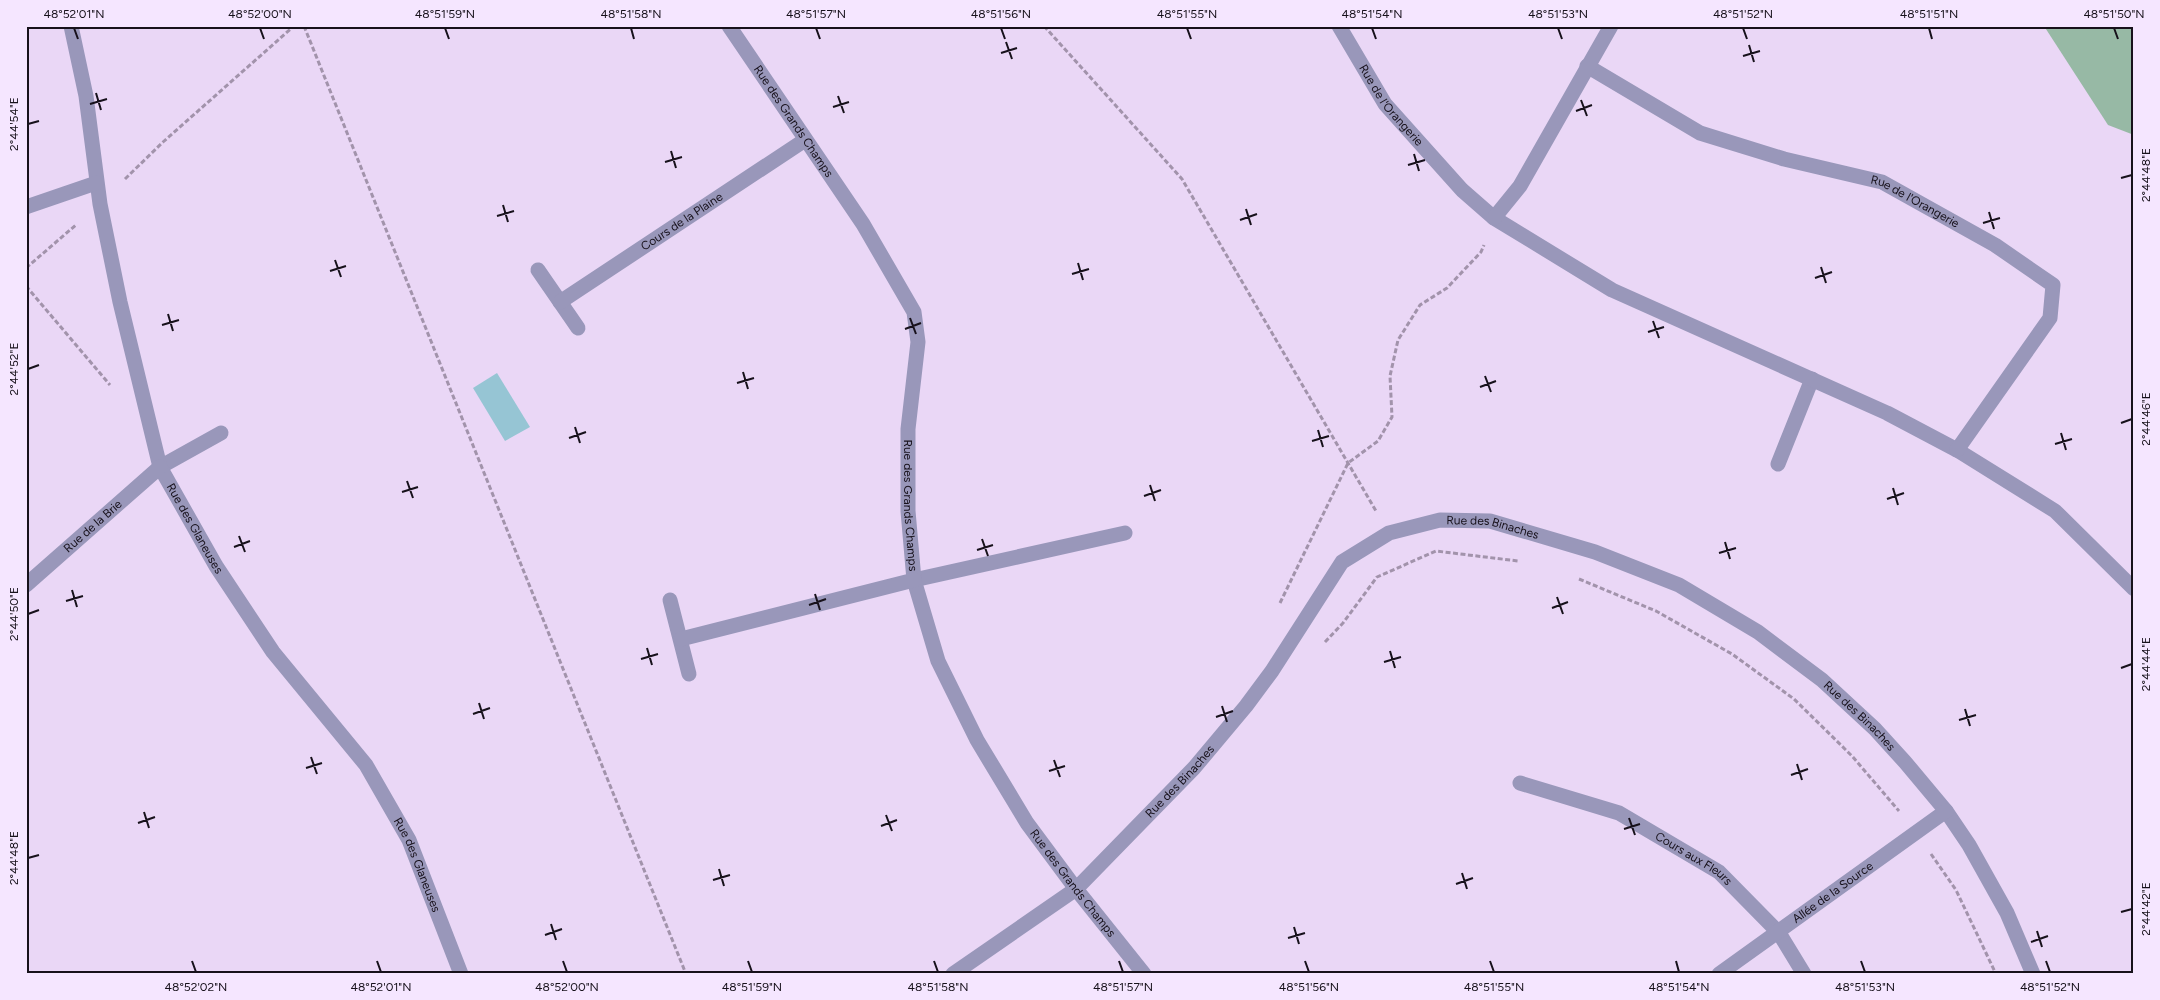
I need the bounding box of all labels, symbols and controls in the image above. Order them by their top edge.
text: 48°52'01"N [43,7,105,21]
text: 48°52'00"N [228,7,292,21]
text: 48°51'59"N [415,7,475,21]
text: 48°51'58"N [601,7,661,21]
text: 48°51'57"N [786,7,846,21]
text: 48°51'56"N [971,7,1031,21]
text: 48°51'55"N [1157,7,1217,21]
text: 48°51'54"N [1342,7,1403,21]
text: 48°51'53"N [1528,7,1588,21]
text: 48°51'52"N [1713,7,1773,21]
text: 48°51'51"N [1900,7,1958,21]
text: 48°51'50"N [2083,7,2145,21]
street label: Rue de l'Orangerie [1356,62,1426,149]
street label: Rue des Grands Champs [751,63,836,180]
text: 2°44'54"E [7,97,21,151]
text: 2°44'48"E [2139,148,2153,202]
street label: Rue de l'Orangerie [1869,173,1962,231]
street label: Cours de la Plaine [638,189,726,254]
text: 2°44'52"E [7,343,21,396]
text: 2°44'46"E [2139,392,2153,446]
street label: Rue des Grands Champs [901,439,920,572]
street label: Rue des Glaneuses [164,481,226,577]
street label: Rue de la Brie [61,497,125,556]
street label: Rue des Binaches [1446,513,1541,542]
text: 2°44'50"E [7,587,21,641]
text: 2°44'44"E [2139,637,2153,691]
street label: Rue des Binaches [1821,678,1899,754]
street label: Rue des Binaches [1142,742,1217,821]
street label: Rue des Glaneuses [391,815,443,914]
street label: Rue des Grands Champs [1027,827,1119,940]
street label: Cours aux Fleurs [1653,829,1735,888]
text: 2°44'48"E [7,831,21,885]
street label: Allée de la Source [1790,858,1876,926]
text: 2°44'42"E [2139,882,2153,936]
text: 48°52'02"N [165,980,227,994]
text: 48°52'01"N [350,980,412,994]
text: 48°52'00"N [535,980,599,994]
text: 48°51'59"N [722,980,782,994]
text: 48°51'58"N [908,980,968,994]
text: 48°51'57"N [1093,980,1153,994]
text: 48°51'56"N [1279,980,1339,994]
text: 48°51'55"N [1464,980,1524,994]
text: 48°51'54"N [1649,980,1710,994]
text: 48°51'53"N [1835,980,1895,994]
text: 48°51'52"N [2020,980,2080,994]

